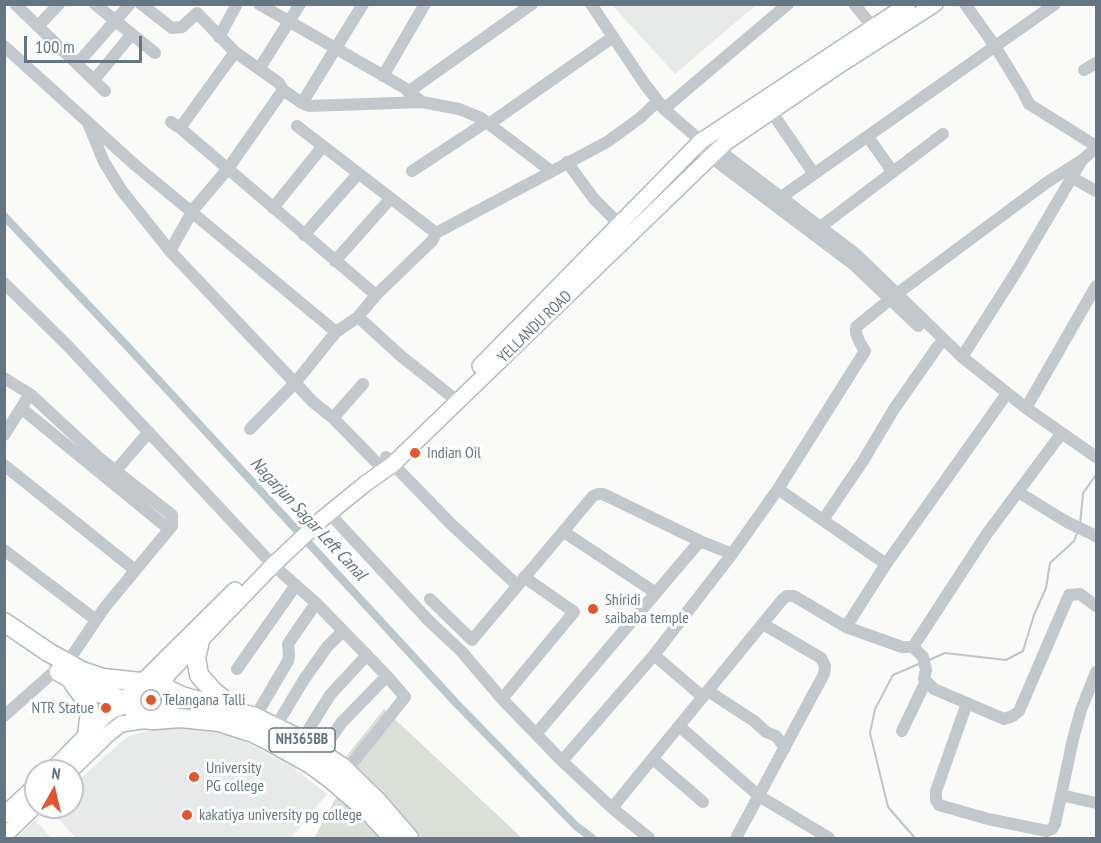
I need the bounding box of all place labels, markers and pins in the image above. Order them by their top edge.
place label: Indian Oil [427,443,481,463]
marker: Indian Oil [408,446,422,460]
place label: Shiridi saibaba temple [605,590,689,628]
marker: Shiridi saibaba temple [586,602,600,616]
place label: Telangana Talli [163,690,246,710]
marker: Telangana Talli [144,693,158,707]
place label: NTR Statue [32,698,94,718]
marker: NTR Statue [99,701,113,715]
place label: University PG college [206,758,264,796]
marker: University PG college [187,770,201,784]
place label: kakatiya university pg college [199,805,362,825]
marker: kakatiya university pg college [180,808,194,822]

